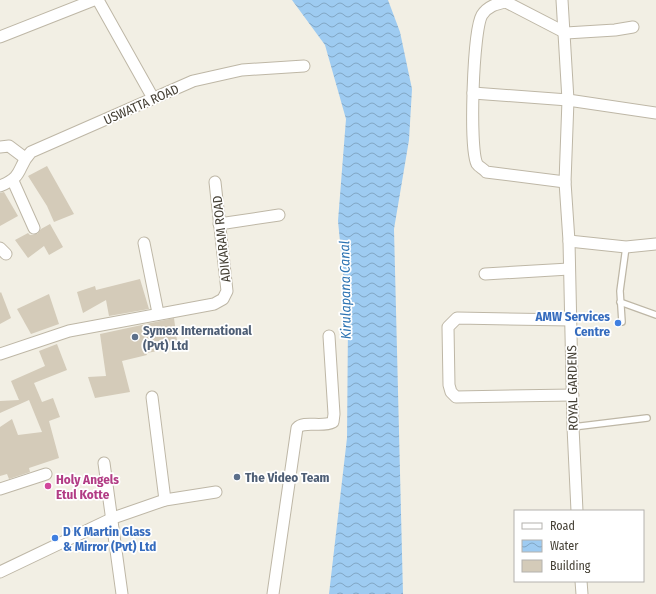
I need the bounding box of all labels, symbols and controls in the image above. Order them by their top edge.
street label: USWATTA ROAD [101,81,181,128]
street label: ADIKARAM ROAD [209,195,234,283]
water label: Kirulapana Canal [336,240,355,339]
place label: AMW Services Centre [535,309,610,339]
marker: AMW Services Centre [613,318,623,328]
place label: Symex International (Pvt) Ltd [143,323,252,353]
marker: Symex International (Pvt) Ltd [130,332,140,342]
street label: ROYAL GARDENS [564,345,581,431]
place label: The Video Team [245,470,330,485]
place label: Holy Angels Etul Kotte [56,472,119,502]
marker: The Video Team [232,472,242,482]
marker: Holy Angels Etul Kotte [43,481,53,491]
legend [514,510,644,582]
text: Road [550,519,575,533]
place label: D K Martin Glass & Mirror (Pvt) Ltd [63,524,156,554]
marker: D K Martin Glass & Mirror (Pvt) Ltd [50,533,60,543]
text: Water [550,539,579,553]
text: Building [550,559,591,573]

